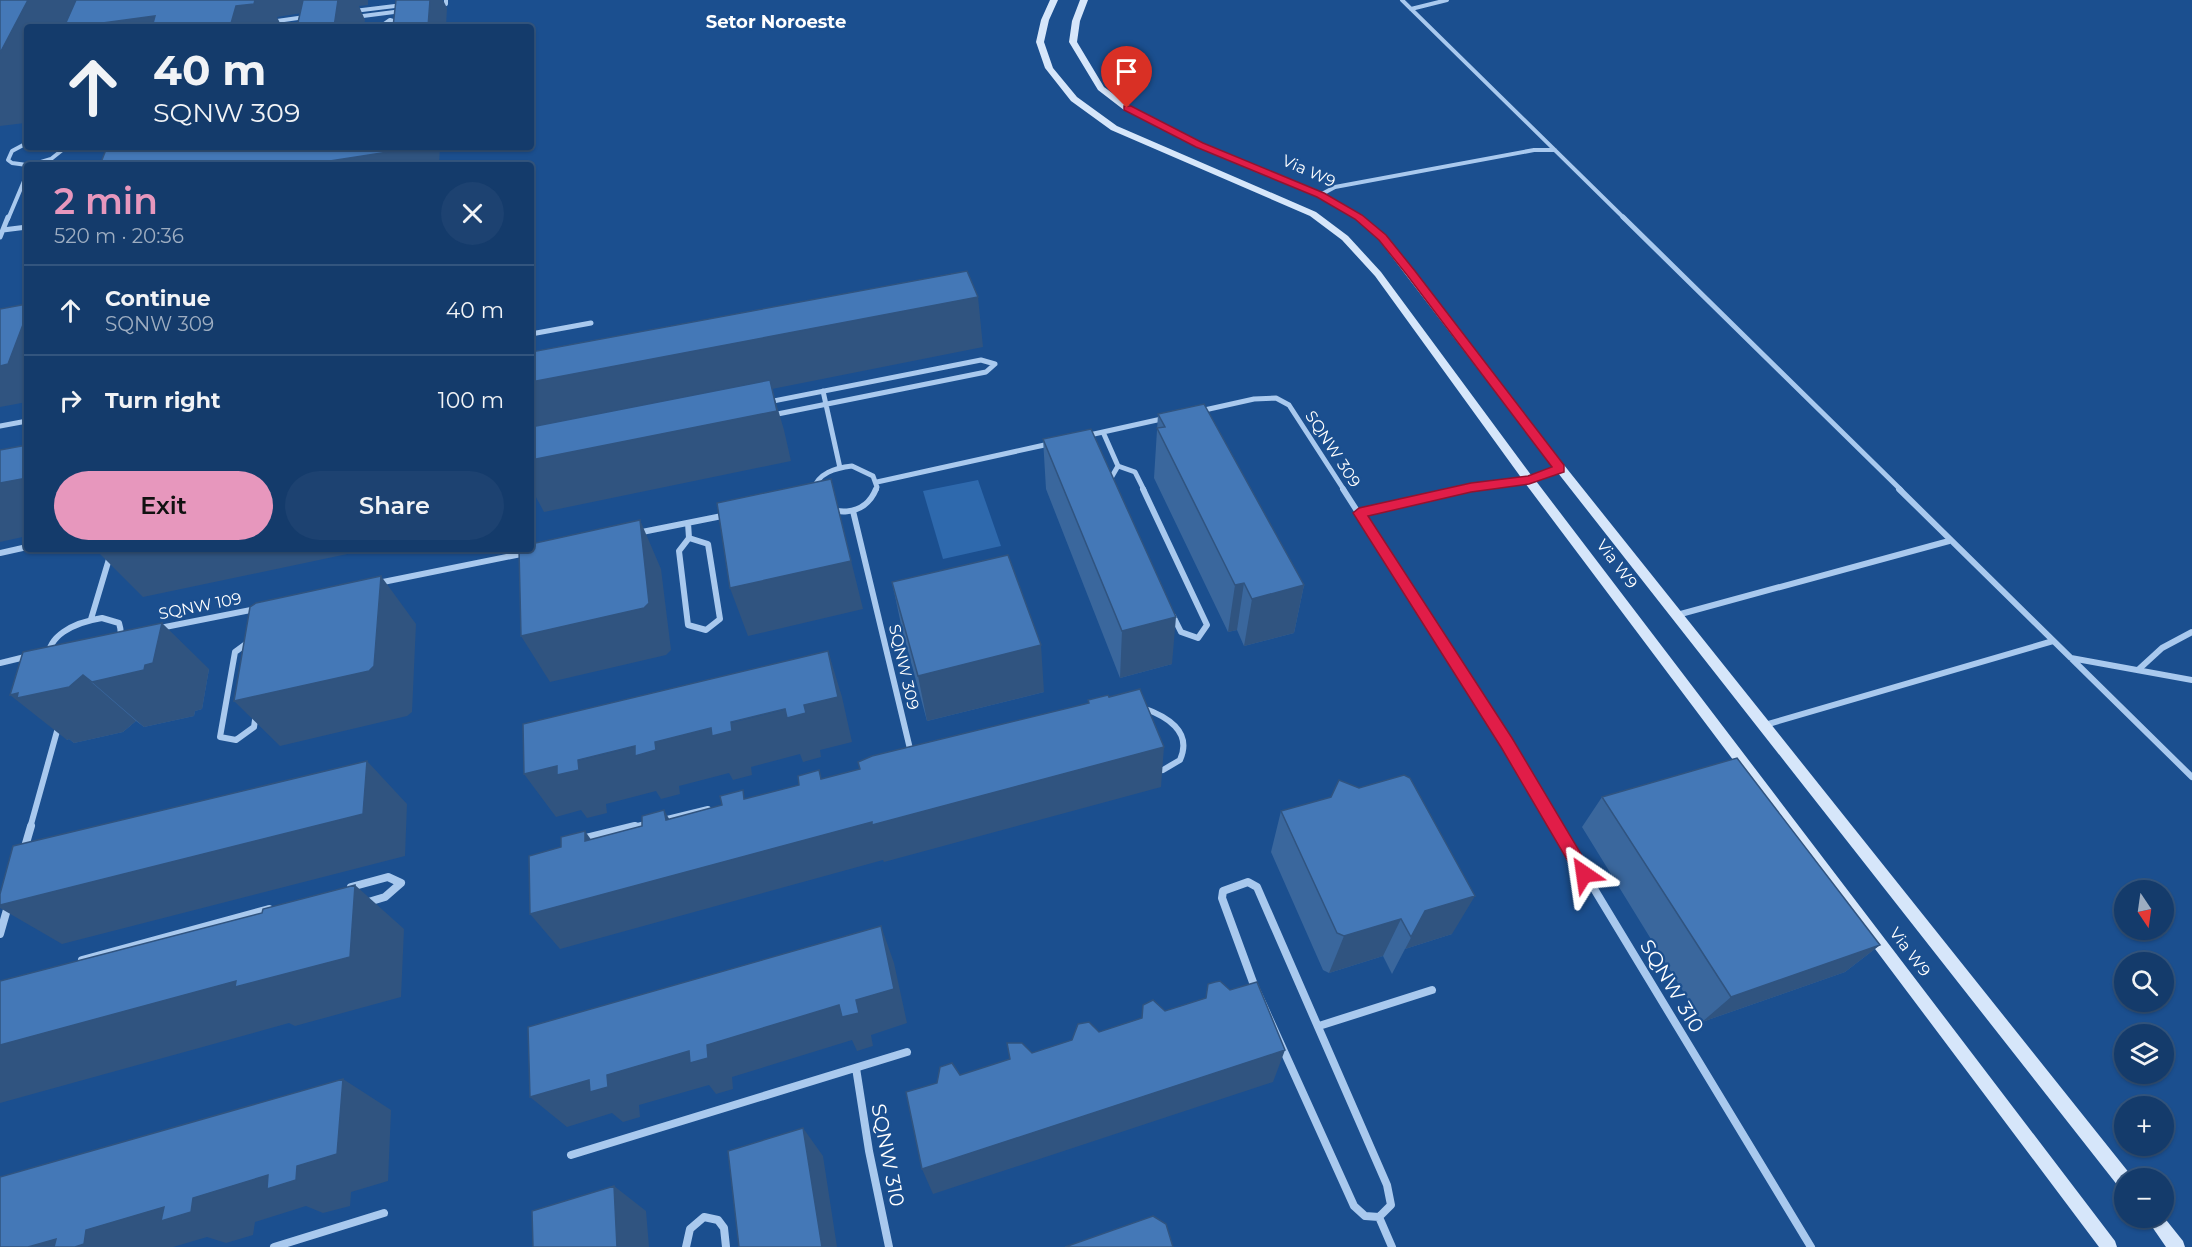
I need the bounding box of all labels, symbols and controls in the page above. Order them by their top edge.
district label: Setor Noroeste [706,11,846,33]
text: 40 m [153,44,266,96]
pin [1101,46,1152,108]
icon: ahead [54,48,132,126]
icon: arrive [1110,55,1143,88]
text: SQNW 309 [153,96,300,129]
street label: Via W9 [1279,151,1339,191]
text: 2 min [54,179,158,223]
button: close [441,182,504,245]
text: 520 m · 20:36 [54,224,184,248]
text: Continue [105,285,211,312]
icon: ahead [54,294,87,327]
text: 40 m [446,297,504,324]
text: SQNW 309 [105,312,214,336]
icon: right [54,384,87,417]
text: Turn right [105,387,220,414]
text: 100 m [438,387,504,414]
street label: SQNW 309 [1301,407,1365,491]
button: Exit [54,471,273,540]
button: Share [285,471,504,540]
street label: Via W9 [1592,536,1642,592]
street label: SQNW 109 [157,589,243,623]
street label: SQNW 309 [885,622,923,712]
position arrow [1552,842,1616,906]
north arrow [2114,880,2174,940]
map controls [2114,880,2174,1228]
street label: Via W9 [1885,924,1935,980]
street label: SQNW 310 [1635,935,1709,1037]
button: search [2114,952,2174,1012]
button: layers [2114,1024,2174,1084]
button: + [2114,1096,2174,1156]
street label: SQNW 310 [866,1102,910,1208]
button: − [2114,1168,2174,1228]

